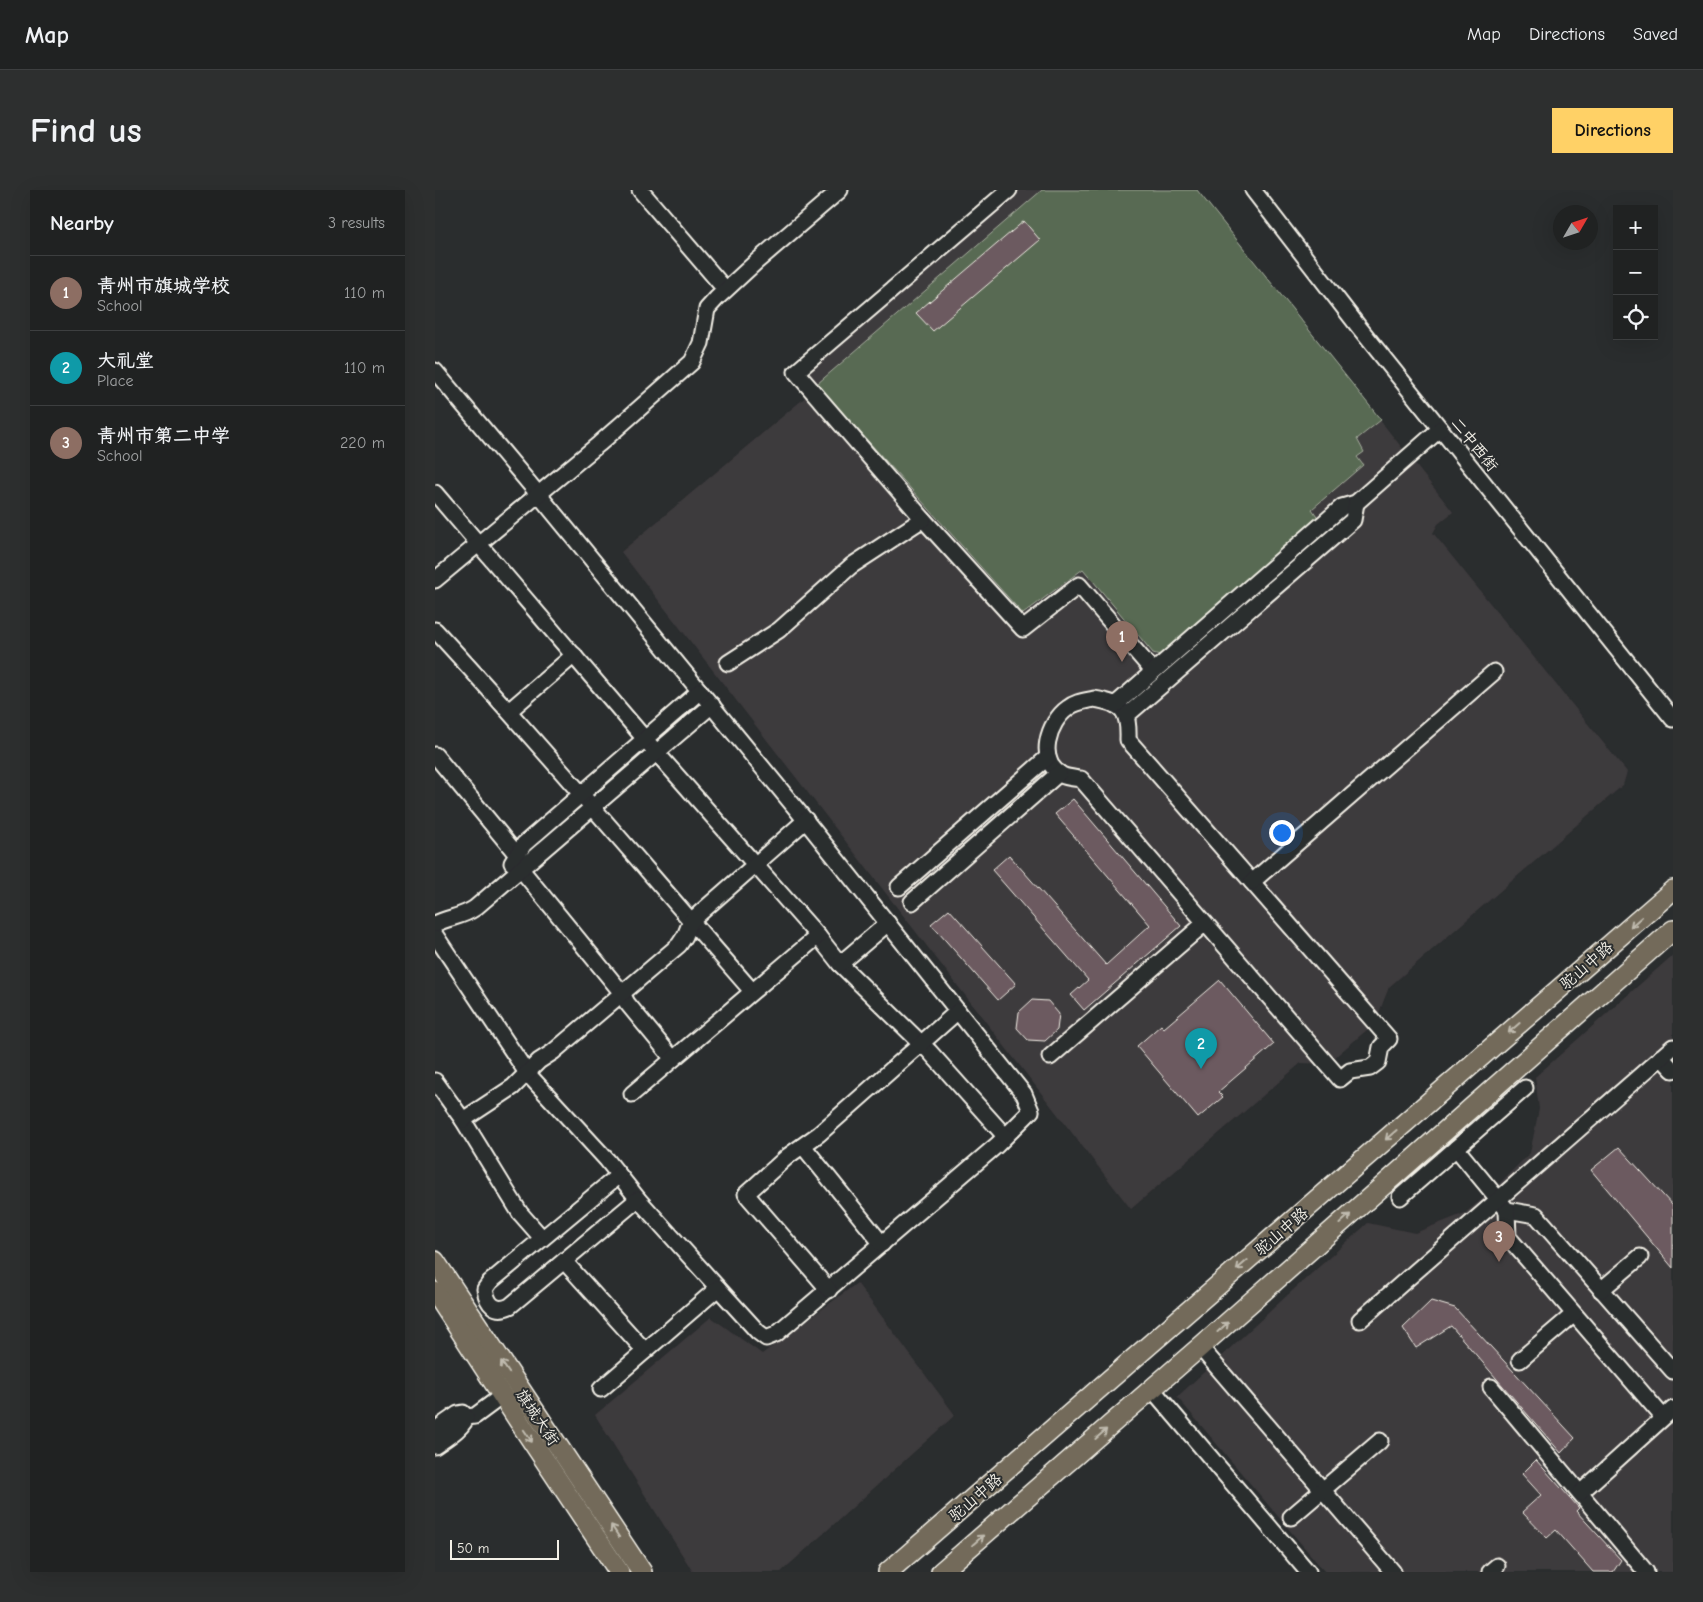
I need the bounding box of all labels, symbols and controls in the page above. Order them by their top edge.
text: Map [25,21,69,49]
text: Map [1467,24,1501,45]
text: Directions [1529,24,1605,45]
text: Saved [1633,24,1678,45]
button: Directions [1552,108,1673,153]
text: Find us [30,110,142,151]
north arrow [1553,205,1598,250]
map controls [1613,205,1658,340]
button: + [1613,205,1658,250]
text: Nearby [50,211,114,235]
text: 3 results [328,214,385,232]
button: − [1613,250,1658,295]
text: 青州市旗城学校 [97,275,230,297]
text: 1 [63,284,69,302]
text: 110 m [344,284,385,302]
button: locate [1613,295,1658,340]
text: School [97,297,143,315]
text: 大礼堂 [97,350,154,372]
text: 2 [62,359,70,377]
text: 110 m [344,359,385,377]
text: Place [97,372,133,390]
street label: 二中西街 [1447,414,1501,475]
text: 青州市第二中学 [97,425,230,447]
text: 3 [62,434,70,452]
text: 220 m [340,434,385,452]
text: School [97,447,143,465]
pin: 1 [1106,621,1138,662]
your location [1269,820,1295,846]
one-way arrow [1630,916,1643,927]
street label: 驼山中路 [1557,938,1617,994]
one-way arrow [1507,1023,1520,1034]
pin: 2 [1185,1028,1217,1069]
one-way arrow [1384,1129,1397,1141]
street label: 驼山中路 [1252,1204,1312,1260]
one-way arrow [1339,1214,1352,1225]
pin: 3 [1483,1221,1515,1262]
one-way arrow [1235,1259,1248,1270]
one-way arrow [1217,1321,1230,1333]
one-way arrow [500,1360,510,1374]
street label: 旗城大街 [512,1386,563,1449]
one-way arrow [1094,1428,1107,1439]
one-way arrow [523,1429,533,1443]
street label: 驼山中路 [946,1470,1006,1526]
one-way arrow [609,1525,619,1539]
one-way arrow [971,1535,984,1546]
scale bar [450,1537,559,1560]
text: 50 m [457,1540,489,1557]

